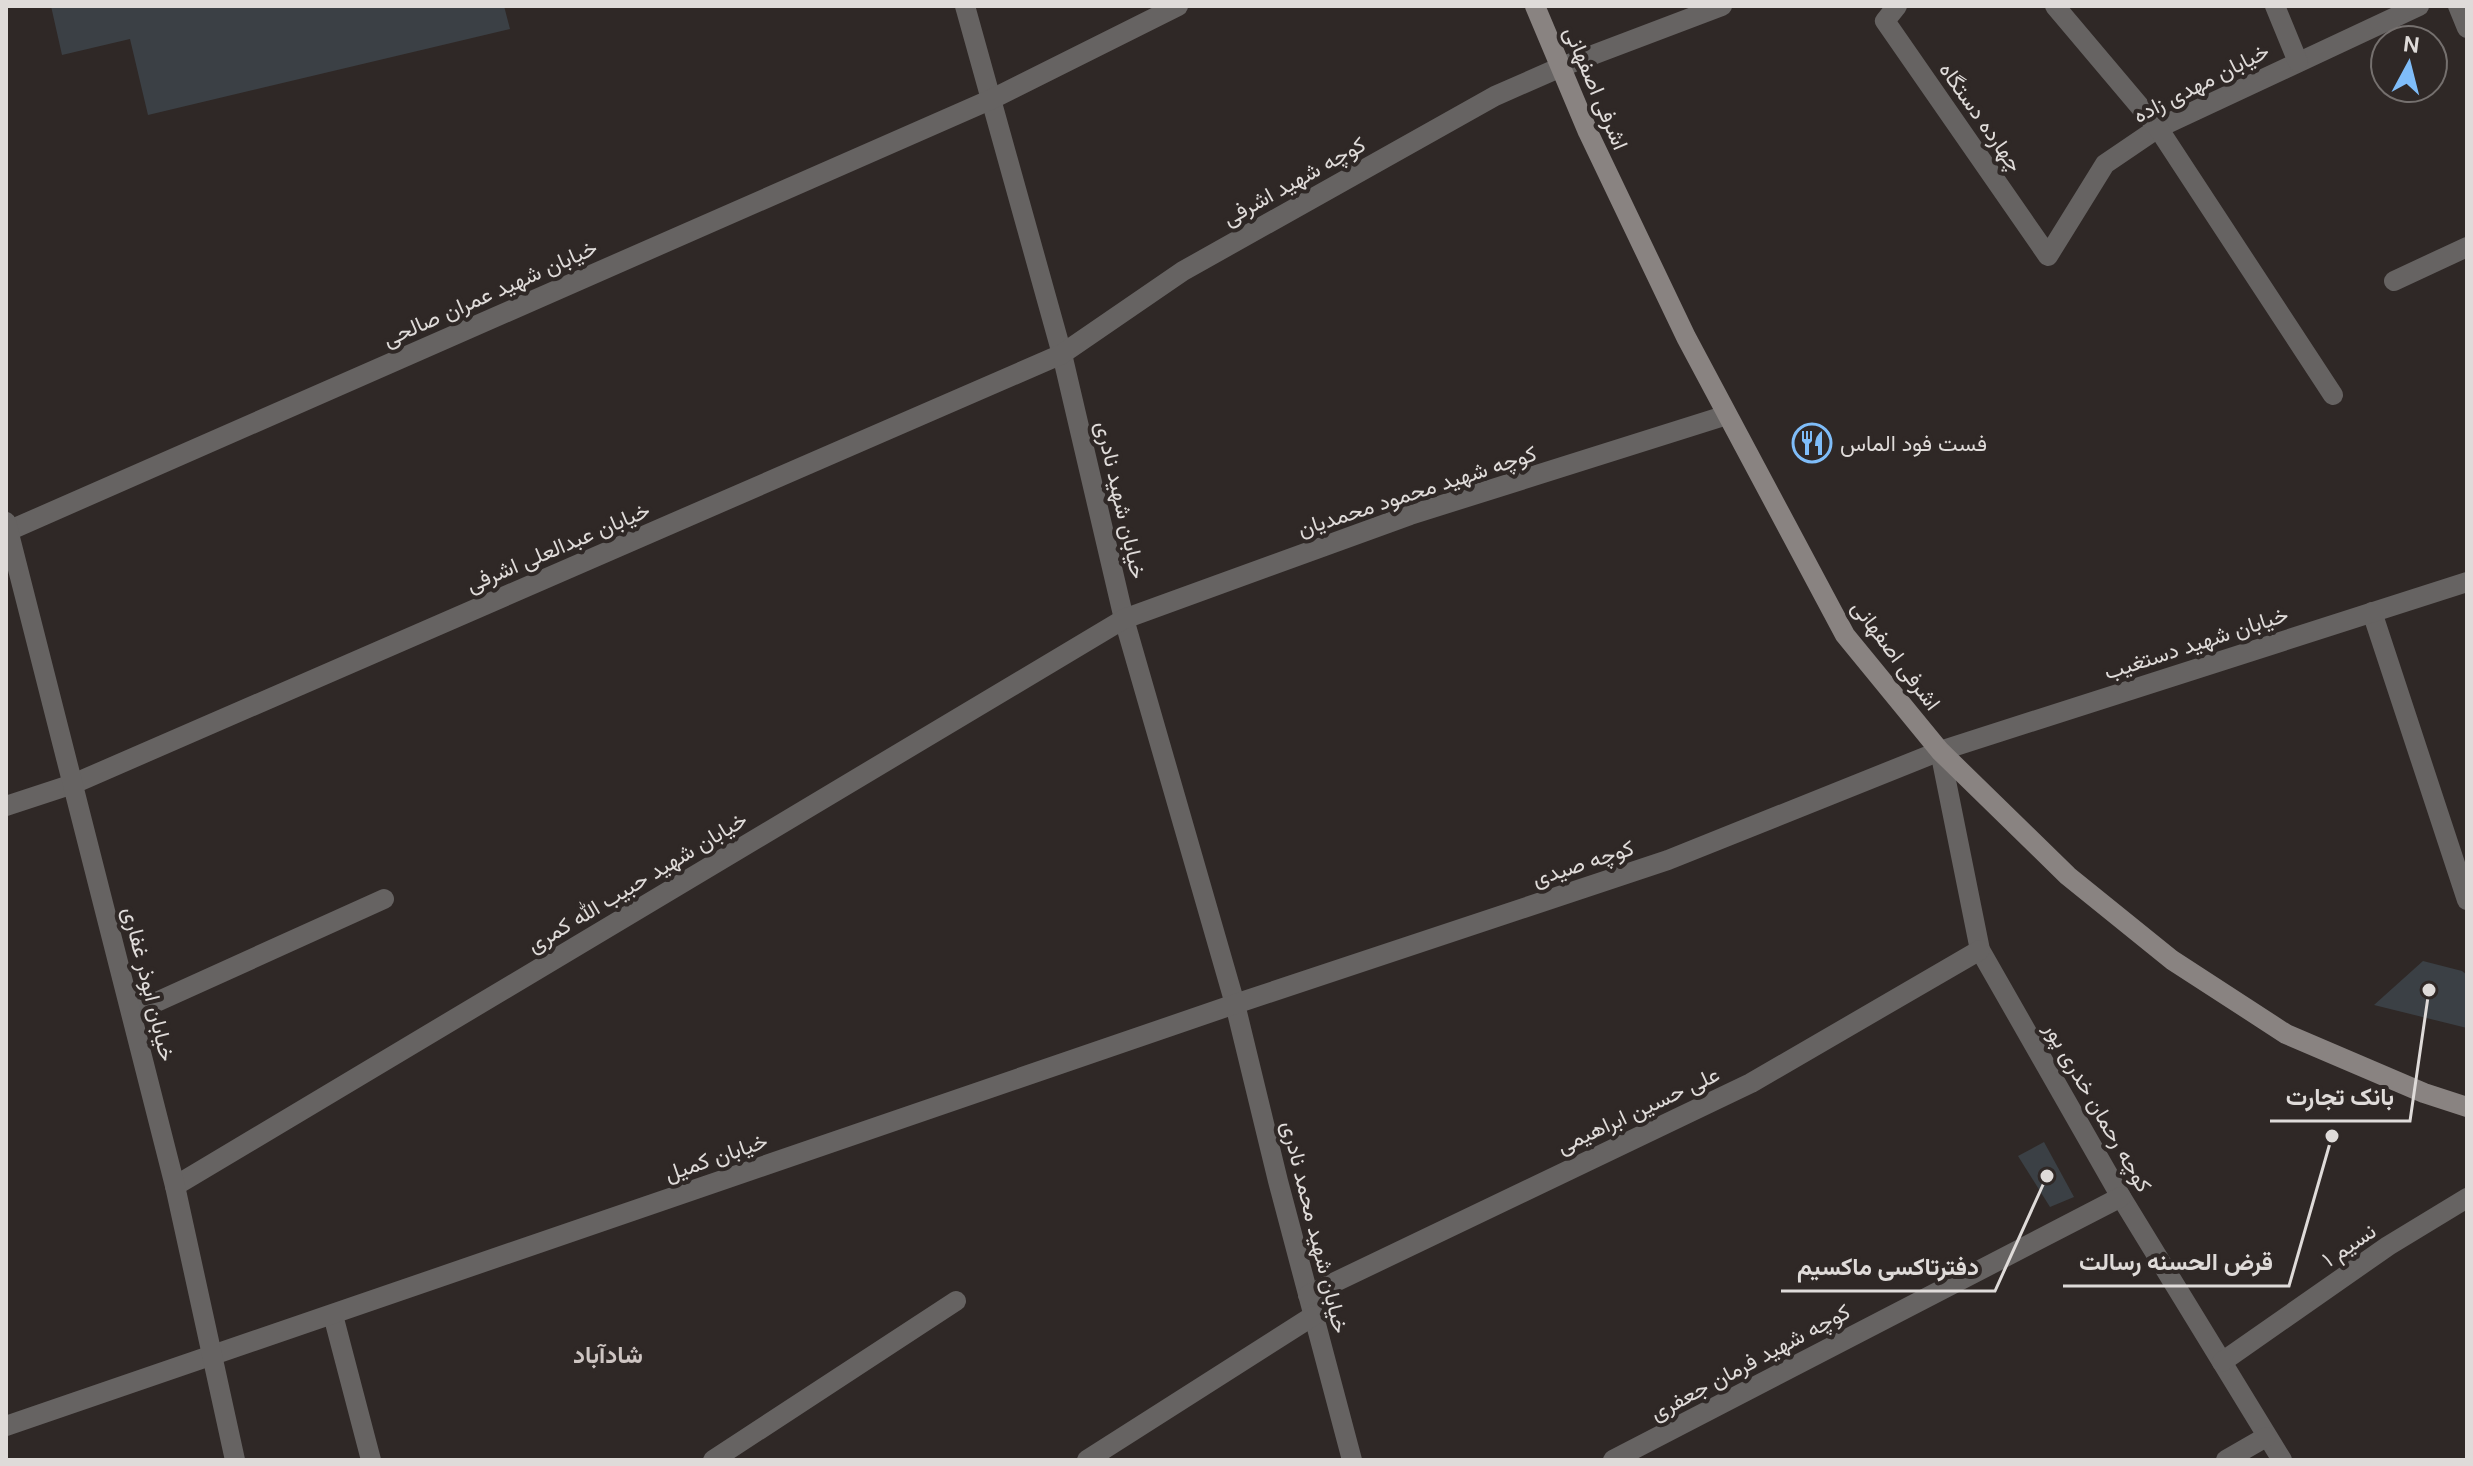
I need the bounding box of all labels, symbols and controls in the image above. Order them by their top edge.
street label: اشرفی اصفهانی [1557,22,1635,154]
north arrow [2369,24,2449,104]
text: N [2402,29,2421,60]
street label: خیابان مهدی زاده [2128,36,2274,130]
street label: چهارده دستگاه [1933,56,2029,178]
street label: کوچه شهید اشرفی [1217,130,1371,232]
street label: خیابان شهید عمران صالحی [378,233,602,353]
street label: خیابان شهید نادری [1089,418,1153,582]
restaurant icon: فست فود الماس [1791,422,1833,464]
place label: فست فود الماس [1840,429,1987,458]
street label: کوچه شهید محمود محمدیان [1294,439,1540,543]
street label: خیابان عبدالعلی اشرفی [462,495,654,599]
street label: اشرفی اصفهانی [1845,594,1947,716]
street label: خیابان شهید دستغیب [2100,600,2292,686]
street label: خیابان شهید حبیب الله کمری [522,805,752,959]
street label: کوچه صیدی [1529,833,1638,893]
street label: خیابان ابوذر غفاری [116,904,182,1064]
street label: کوچه رحمان خدری پور [2037,1016,2159,1198]
street label: علی حسین ابراهیمی [1552,1060,1724,1160]
callout: بانک تجارت [2270,1073,2410,1121]
text: بانک تجارت [2286,1081,2394,1112]
street label: خیابان شهید محمد نادری [1275,1118,1355,1336]
street label: خیابان کمیل [661,1126,771,1188]
street label: نسیم ۱ [2316,1216,2382,1274]
callout: قرض الحسنه رسالت [2063,1238,2289,1286]
callout: دفترتاکسی ماکسیم [1781,1243,1995,1291]
text: قرض الحسنه رسالت [2079,1246,2273,1277]
text: دفترتاکسی ماکسیم [1797,1251,1979,1283]
street label: کوچه شهید فرمان جعفری [1645,1297,1855,1427]
district label: شادآباد [573,1339,643,1370]

